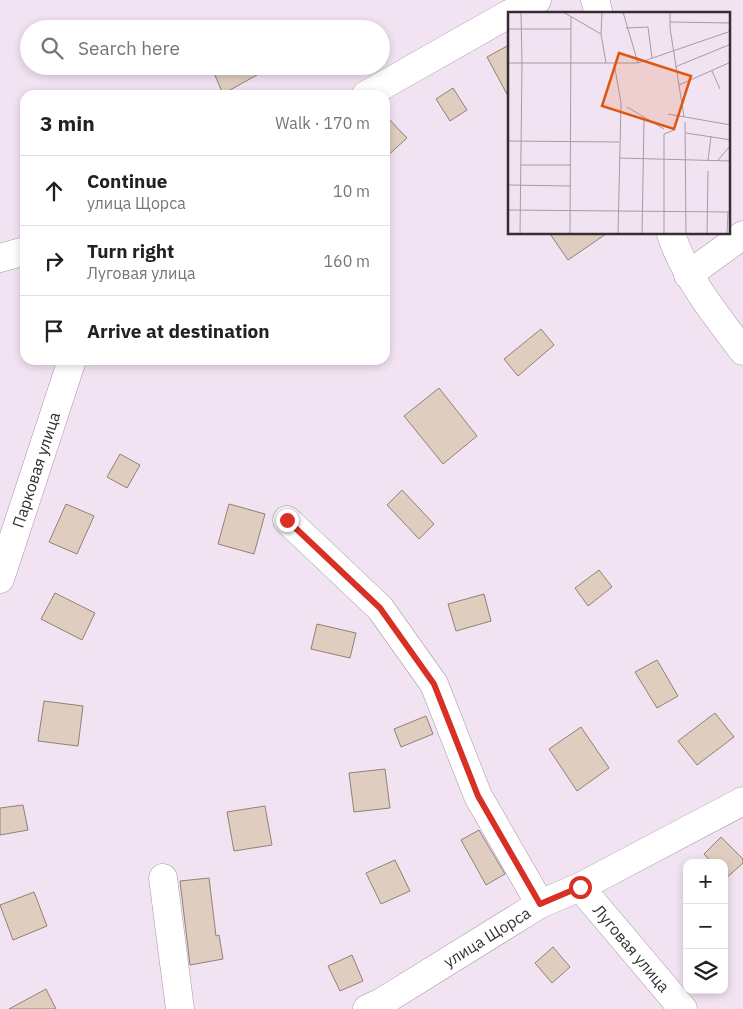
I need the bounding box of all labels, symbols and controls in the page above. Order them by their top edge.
inset map [508,12,730,235]
search box [20,20,390,75]
icon: search [38,34,66,62]
text: Search here [78,36,180,60]
text: 3 min [40,109,95,137]
text: Walk · 170 m [275,113,370,133]
text: Continue [87,169,167,193]
icon: ahead [40,177,68,205]
text: 10 m [333,181,370,201]
text: улица Щорса [87,193,186,213]
text: Turn right [87,239,174,263]
icon: right [40,247,68,275]
text: 160 m [323,251,370,271]
text: Луговая улица [87,263,196,283]
icon: arrive [40,317,68,345]
text: Arrive at destination [87,319,270,343]
street label: Парковая улица [8,409,64,530]
route end [276,509,299,532]
map controls [683,859,728,994]
button: + [683,859,728,904]
route start [569,876,592,899]
street label: Луговая улица [589,900,675,996]
street label: улица Щорса [440,902,535,971]
button: − [683,904,728,949]
button: layers [683,949,728,994]

